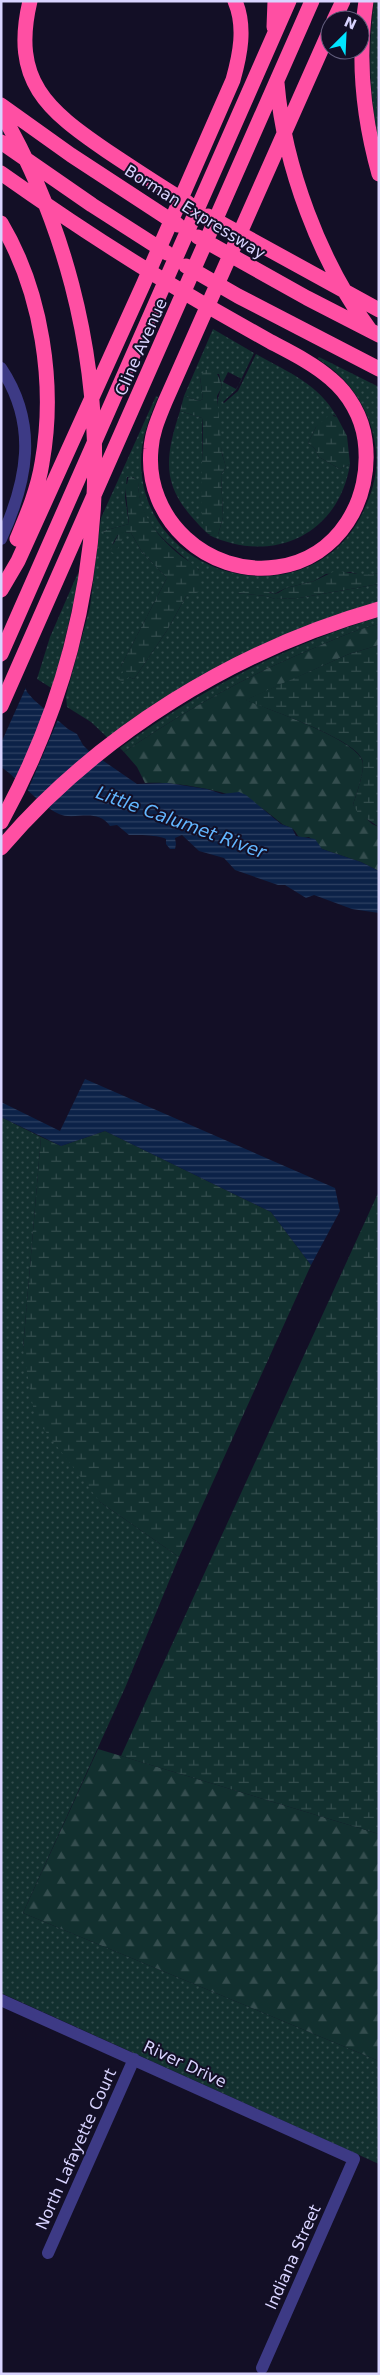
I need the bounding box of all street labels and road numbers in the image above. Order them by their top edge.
street label: Borman Expressway [121,161,269,263]
street label: Cline Avenue [111,295,171,399]
street label: River Drive [141,2037,229,2091]
street label: North Lafayette Court [32,2065,120,2233]
street label: Indiana Street [261,2202,325,2312]

